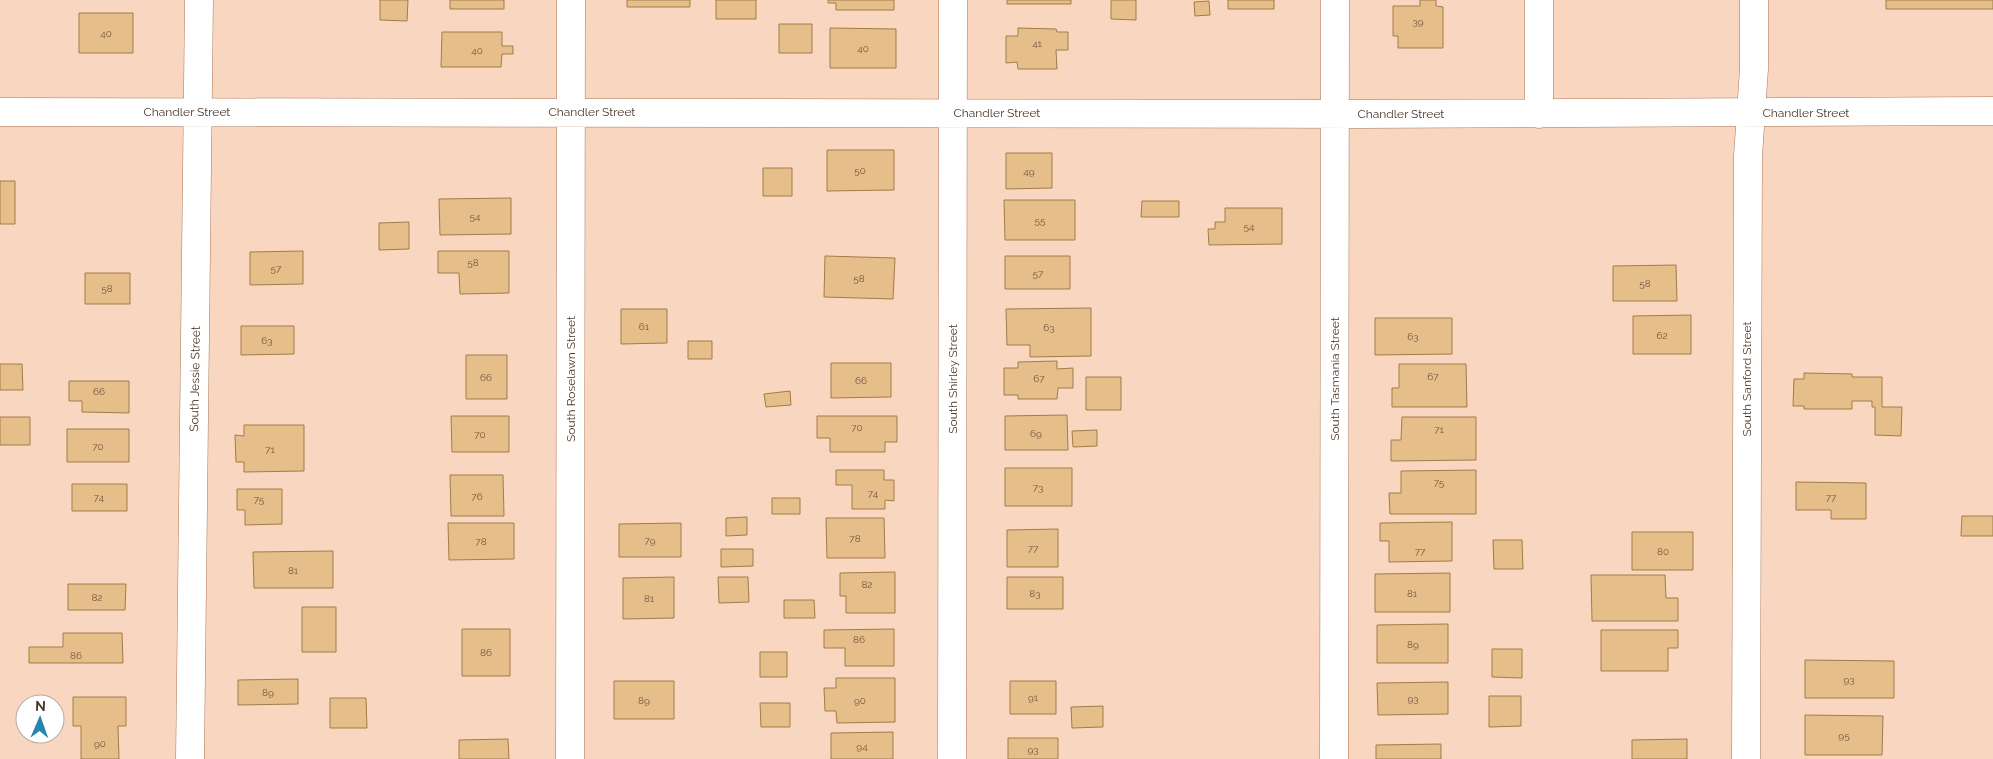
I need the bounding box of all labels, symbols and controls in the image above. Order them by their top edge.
house number: 39 [1412,16,1424,27]
house number: 40 [100,28,112,39]
house number: 41 [1032,38,1043,49]
house number: 40 [857,43,869,54]
house number: 40 [471,45,483,56]
street label: Chandler Street [144,105,230,119]
street label: Chandler Street [549,105,635,119]
street label: Chandler Street [954,106,1040,120]
street label: Chandler Street [1763,106,1849,120]
street label: Chandler Street [1358,107,1444,121]
house number: 50 [854,165,866,176]
house number: 49 [1023,166,1035,177]
house number: 54 [470,211,481,222]
house number: 55 [1035,215,1046,226]
house number: 54 [1244,221,1255,232]
house number: 58 [467,257,479,268]
house number: 57 [271,263,282,274]
house number: 57 [1033,268,1044,279]
house number: 58 [853,273,865,284]
house number: 58 [1639,278,1651,289]
house number: 58 [101,283,113,294]
street label: South Roselawn Street [564,316,578,442]
street label: South Tasmania Street [1328,317,1342,441]
house number: 61 [639,321,650,332]
street label: South Sanford Street [1740,321,1754,437]
house number: 63 [1043,322,1055,333]
street label: South Shirley Street [946,324,960,434]
street label: South Jessie Street [187,326,203,432]
house number: 62 [1656,330,1668,341]
house number: 63 [1407,331,1419,342]
house number: 63 [261,335,273,346]
house number: 67 [1427,371,1439,382]
house number: 66 [480,372,492,383]
house number: 67 [1033,373,1045,384]
house number: 66 [855,375,867,386]
house number: 66 [93,386,105,397]
house number: 70 [851,422,863,433]
house number: 71 [1434,424,1445,435]
house number: 69 [1030,428,1042,439]
house number: 70 [474,429,486,440]
house number: 70 [92,441,104,452]
house number: 71 [265,444,276,455]
house number: 75 [1434,477,1445,488]
house number: 73 [1033,482,1043,493]
house number: 74 [868,488,879,499]
house number: 76 [471,491,483,502]
house number: 74 [94,492,105,503]
house number: 77 [1826,492,1837,503]
house number: 75 [254,494,265,505]
house number: 78 [849,533,861,544]
house number: 79 [644,535,656,546]
house number: 78 [475,536,487,547]
house number: 77 [1028,543,1039,554]
house number: 77 [1415,546,1426,557]
house number: 80 [1657,546,1669,557]
house number: 81 [288,565,299,576]
house number: 82 [861,579,873,590]
house number: 83 [1029,588,1041,599]
house number: 81 [1407,588,1418,599]
house number: 82 [91,592,103,603]
house number: 81 [644,593,655,604]
house number: 86 [853,634,865,645]
house number: 89 [1407,639,1419,650]
house number: 86 [480,647,492,658]
house number: 86 [70,650,82,661]
house number: 93 [1843,674,1855,685]
house number: 89 [262,687,274,698]
house number: 91 [1028,692,1039,703]
house number: 93 [1407,693,1419,704]
north arrow [15,694,65,744]
house number: 89 [638,695,650,706]
house number: 90 [854,695,866,706]
text: N [35,698,46,714]
house number: 95 [1838,730,1850,741]
house number: 90 [94,738,106,749]
house number: 94 [856,741,868,752]
house number: 93 [1027,744,1039,755]

